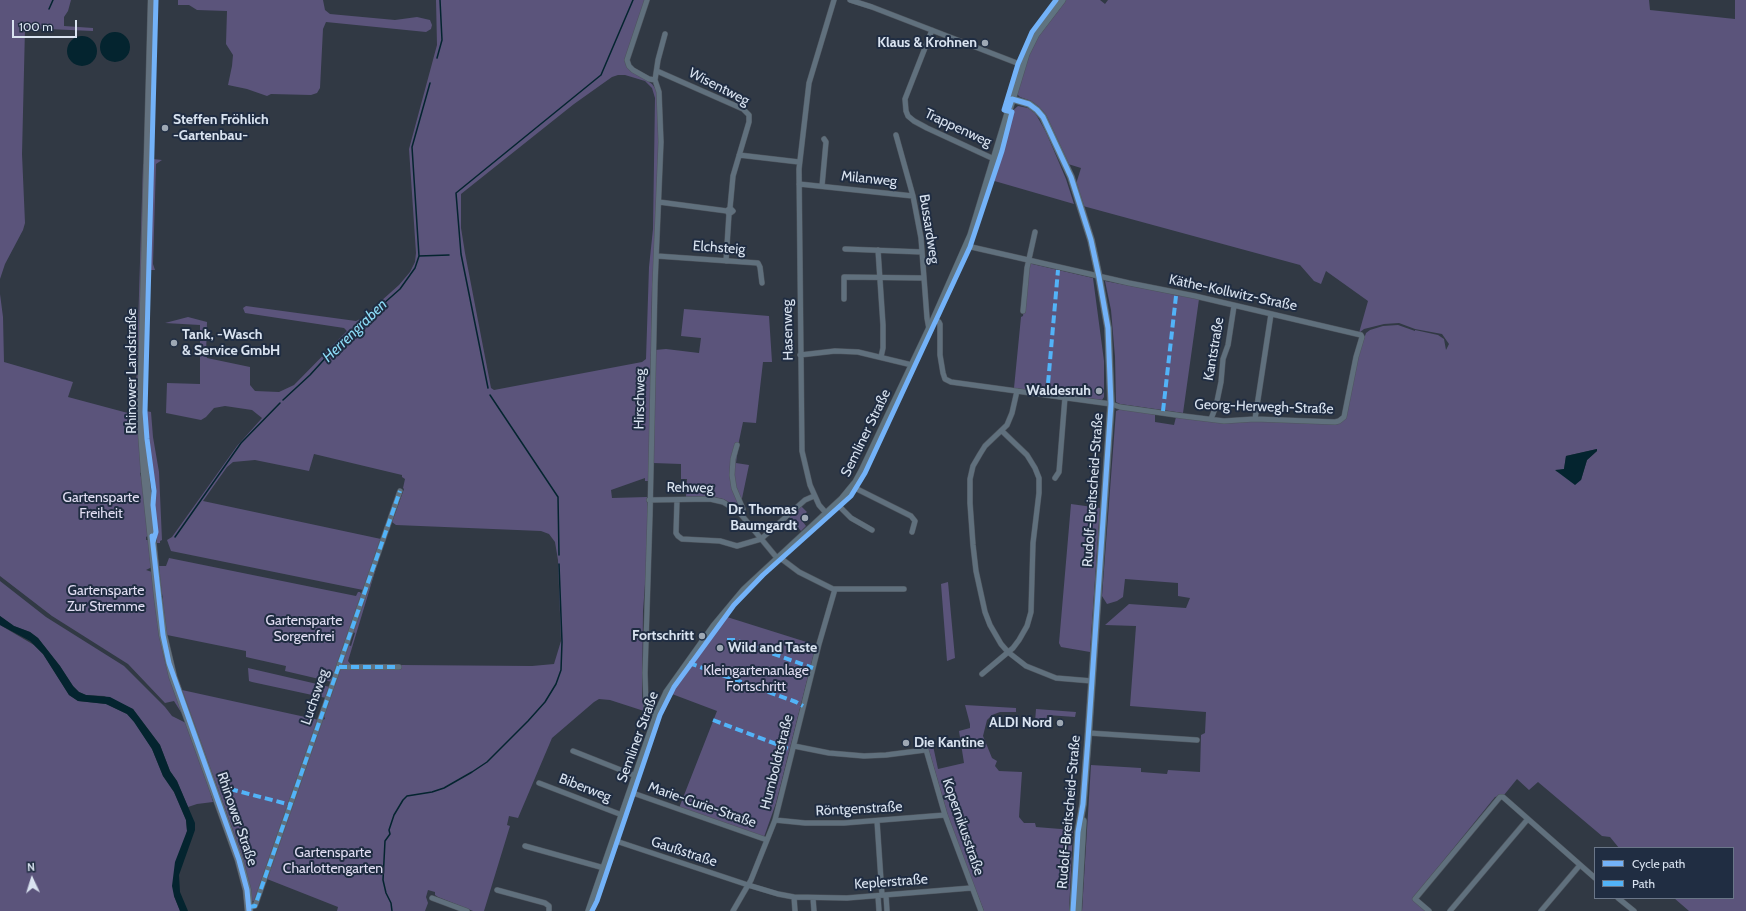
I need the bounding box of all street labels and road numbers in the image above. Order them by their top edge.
street label: Wisentweg [686,65,752,109]
street label: Trappenweg [922,105,994,151]
street label: Milanweg [840,168,898,190]
street label: Bussardweg [915,193,943,265]
street label: Elchsteig [692,238,746,258]
street label: Käthe-Kollwitz-Straße [1167,271,1299,315]
street label: Hasenweg [779,299,797,361]
street label: Rhinower Landstraße [124,308,140,434]
street label: Kantstraße [1200,316,1228,382]
street label: Hirschweg [631,368,649,430]
street label: Semliner Straße [838,386,894,480]
street label: Georg-Herwegh-Straße [1194,396,1334,418]
street label: Rudolf-Breitscheid-Straße [1079,412,1107,568]
street label: Rehweg [666,479,714,497]
street label: Luchsweg [298,667,332,727]
street label: Semliner Straße [614,689,662,785]
street label: Humboldtstraße [757,713,797,811]
street label: Rudolf-Breitscheid-Straße [1054,734,1084,890]
street label: Rhinower Straße [213,770,261,868]
street label: Biberweg [556,770,614,806]
street label: Kopernikusstraße [939,776,987,878]
street label: Marie-Curie-Straße [646,779,758,831]
street label: Röntgenstraße [815,798,903,820]
street label: Gaußstraße [649,833,719,871]
street label: Keplerstraße [854,871,928,893]

